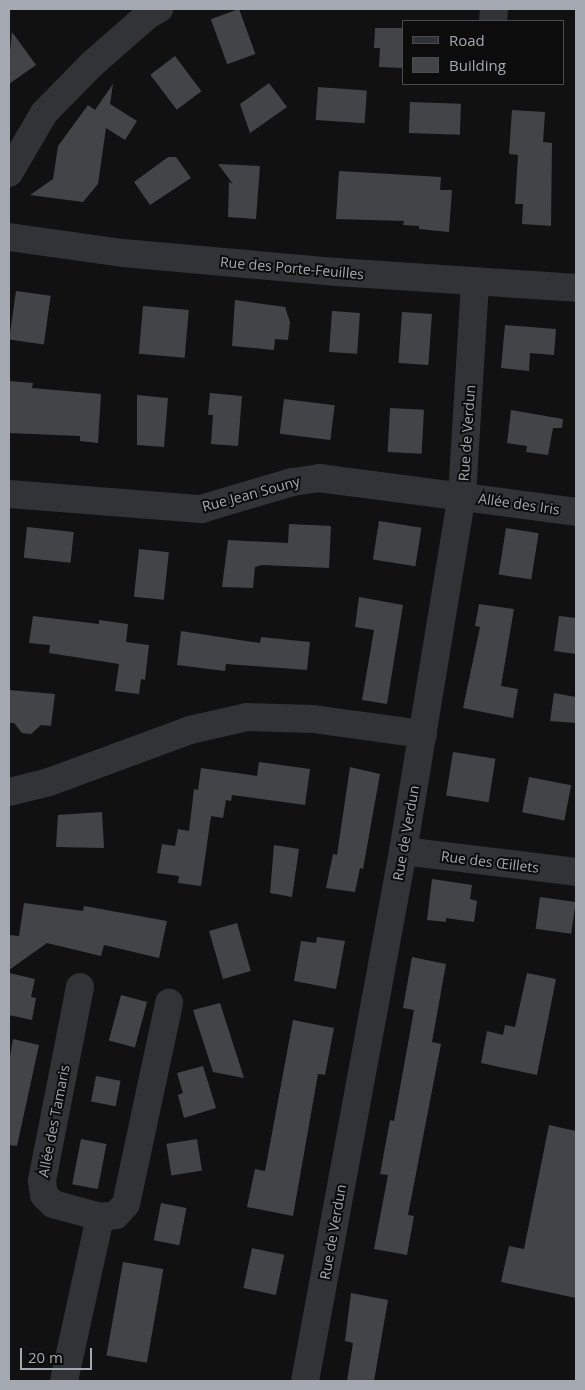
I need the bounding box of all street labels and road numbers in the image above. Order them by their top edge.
street label: Rue des Porte-Feuilles [219,253,365,283]
street label: Rue de Verdun [455,384,479,482]
street label: Rue Jean Souny [200,473,302,515]
street label: Allée des Iris [477,490,561,518]
street label: Rue de Verdun [389,784,423,882]
street label: Rue des Œillets [440,848,540,876]
street label: Allée des Tamaris [35,1063,73,1179]
street label: Rue de Verdun [316,1183,350,1281]

